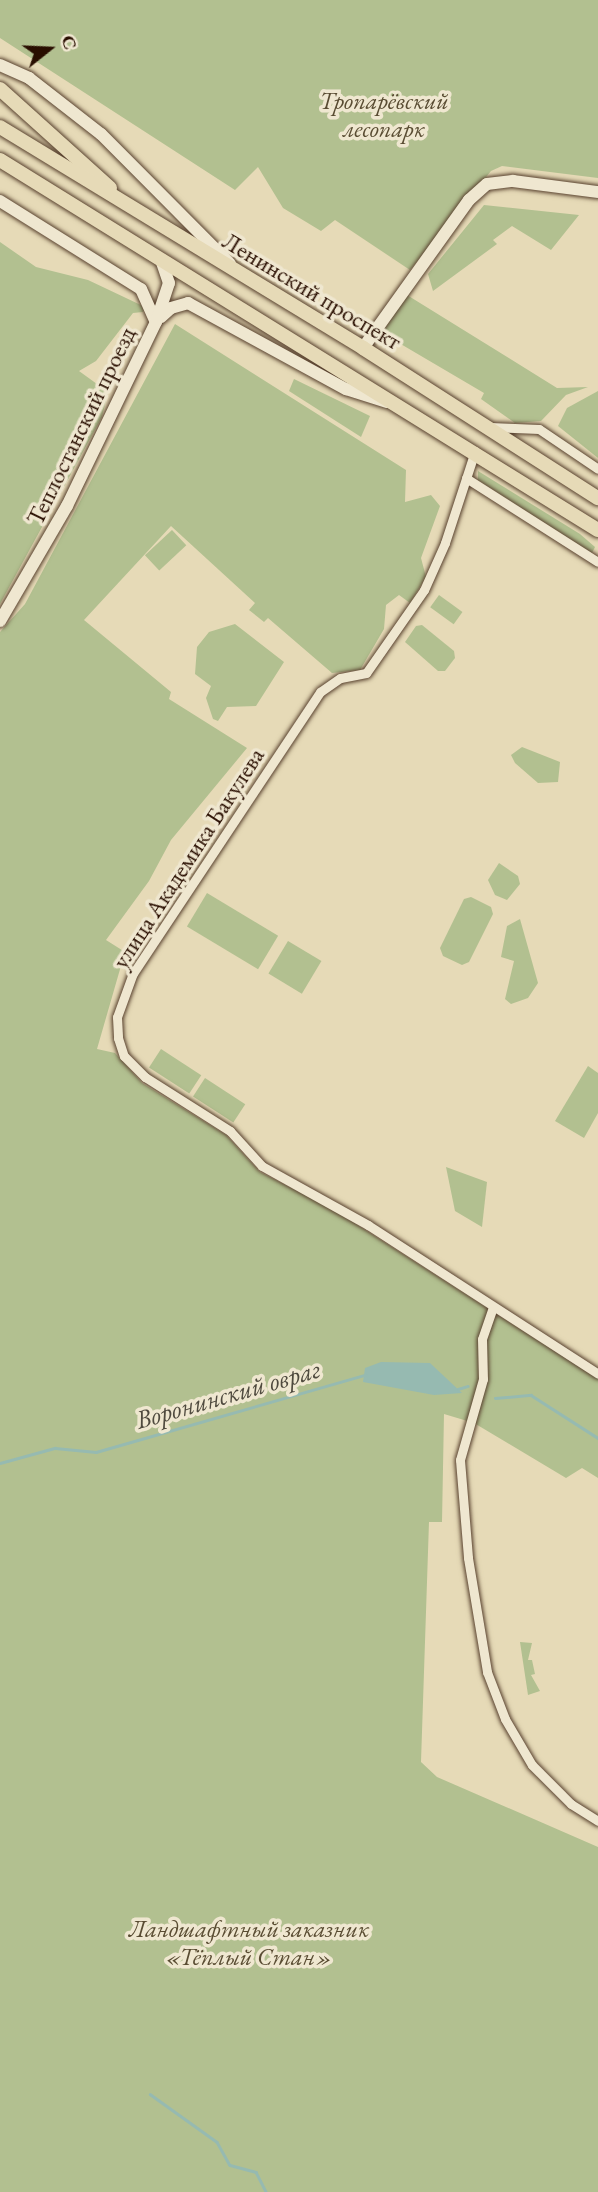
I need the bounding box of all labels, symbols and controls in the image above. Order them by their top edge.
north arrow [14,14,84,84]
text: С [55,32,83,53]
park label: Тропарёвский лесопарк [319,87,449,143]
street label: Ленинский проспект [217,226,407,356]
street label: Теплостанский проезд [21,322,141,530]
street label: улица Академика Бакулева [106,742,270,974]
water label: Воронинский овраг [132,1354,324,1436]
park label: Ландшафтный заказник «Тёплый Стан» [129,1915,369,1971]

